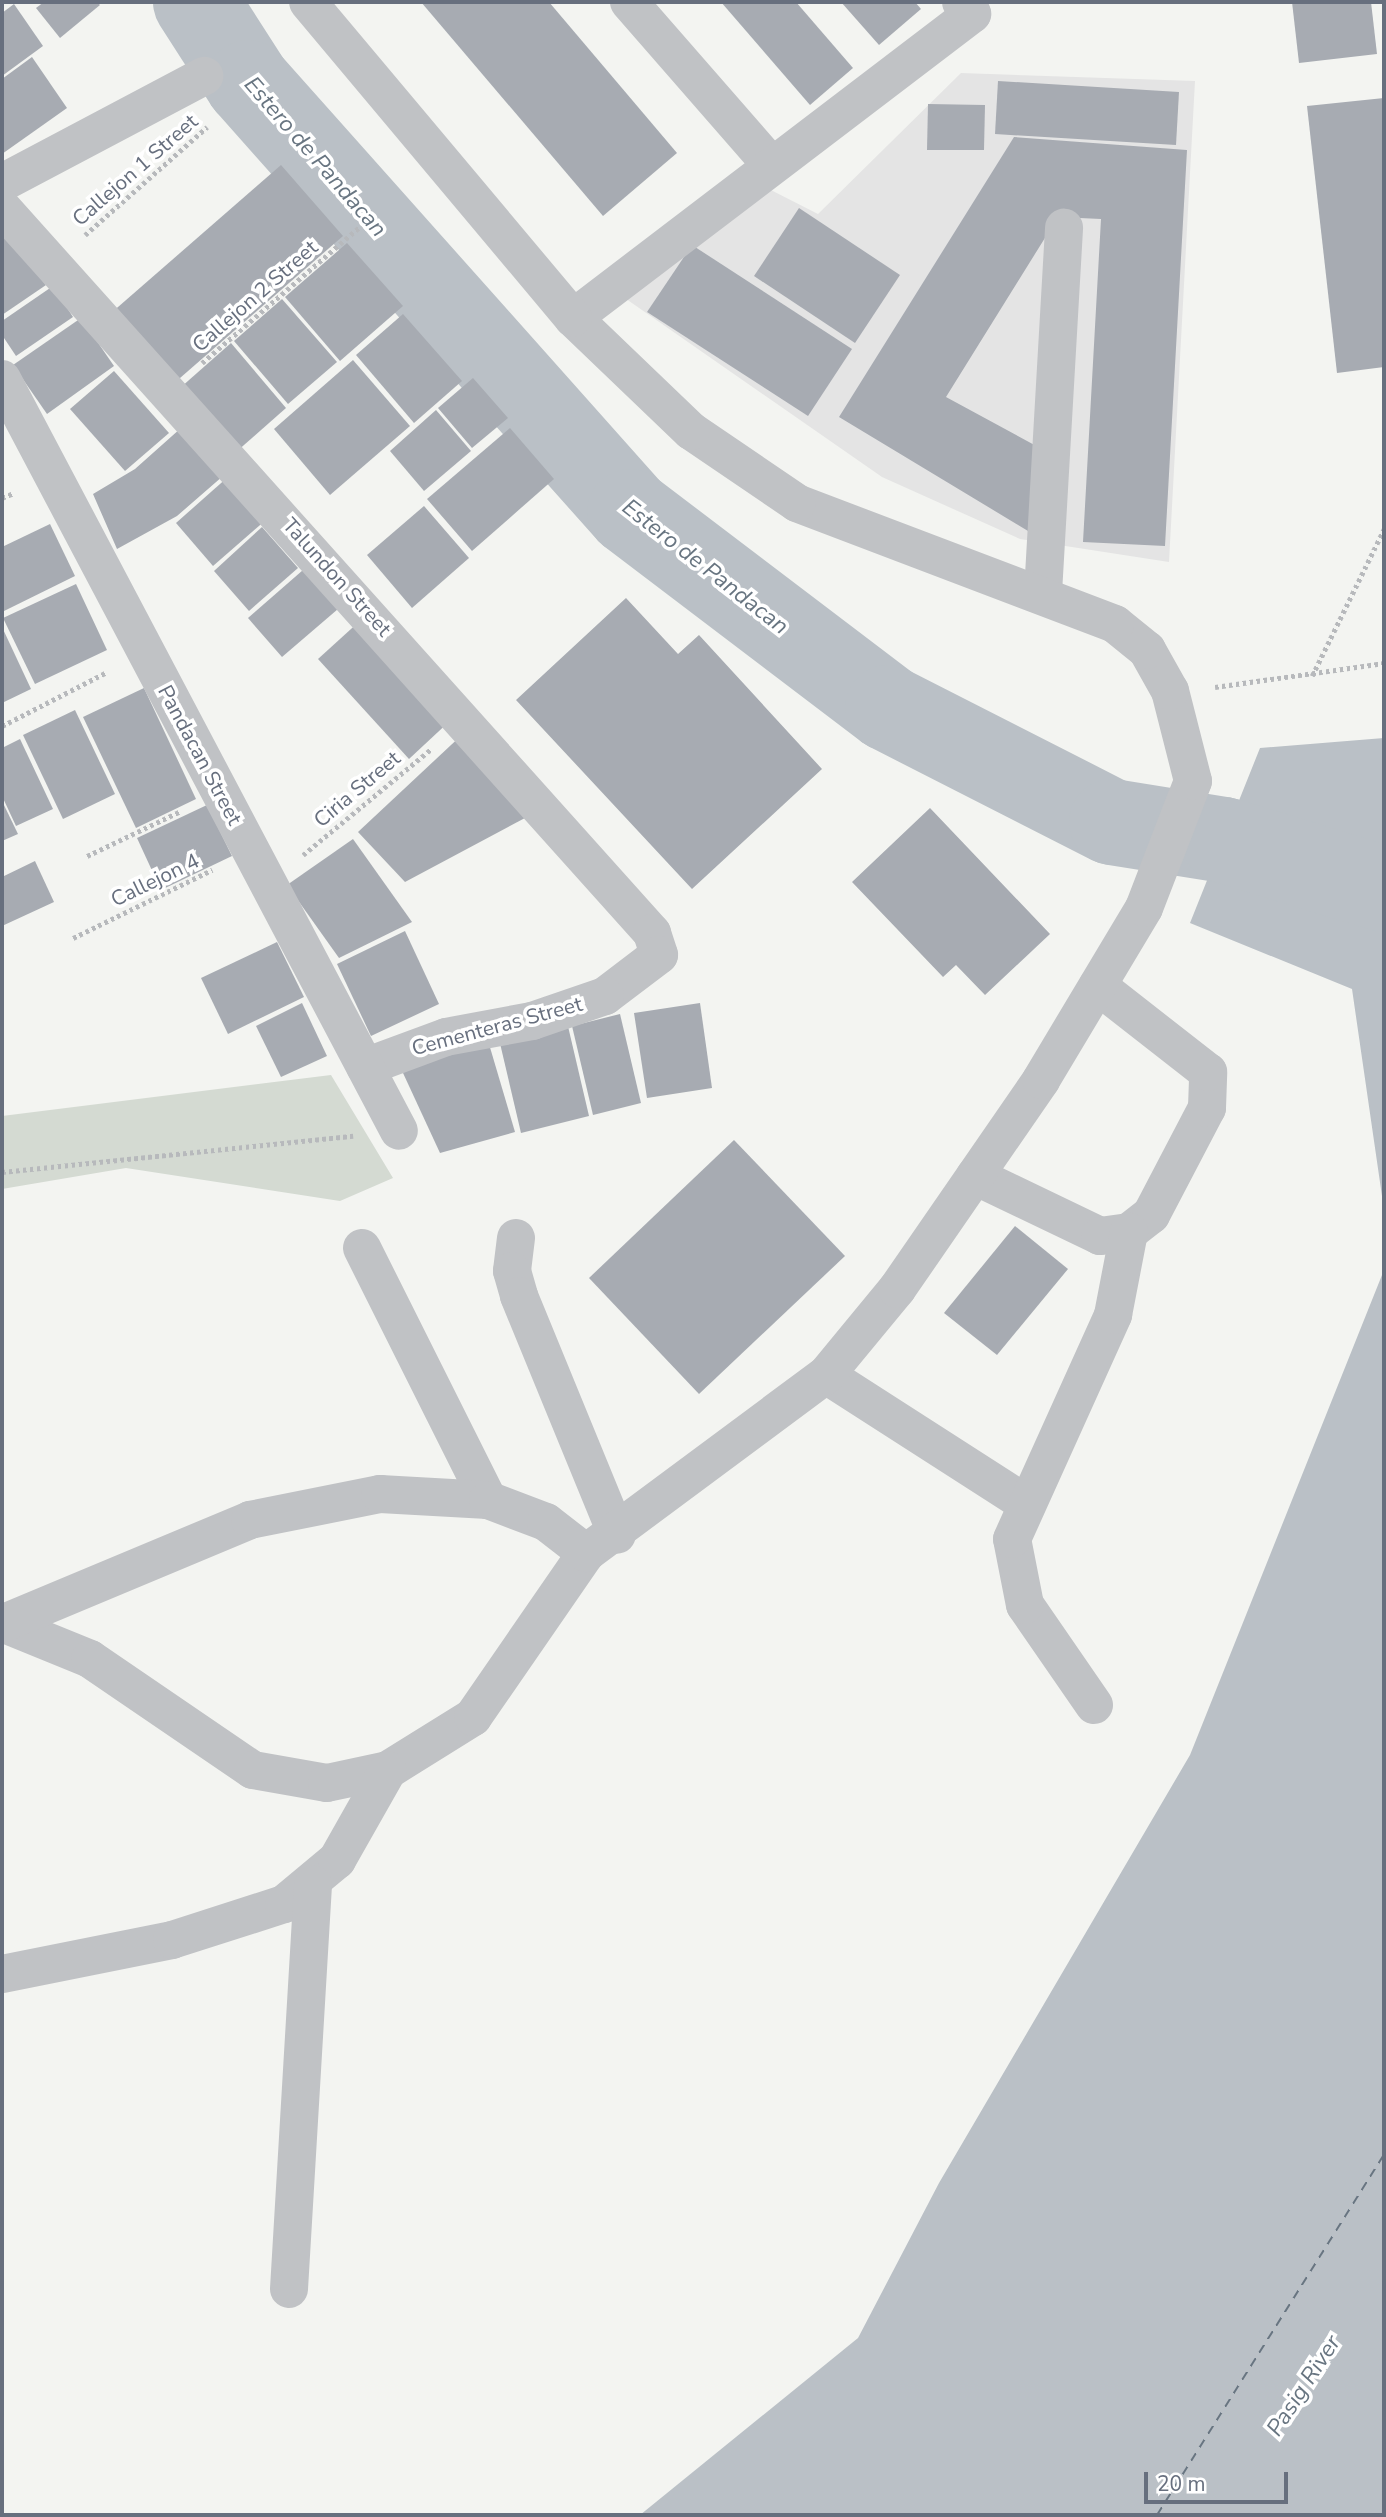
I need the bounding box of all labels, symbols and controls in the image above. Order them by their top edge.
water label: Estero de Pandacan [238,71,392,243]
street label: Callejon 1 Street [67,109,203,231]
street label: Callejon 2 Street [187,235,323,357]
water label: Estero de Pandacan [616,494,794,640]
street label: Talundon Street [277,513,397,641]
street label: Pandacan Street [153,681,247,829]
street label: Ciria Street [309,746,405,832]
street label: Callejon 4 [107,848,203,912]
street label: Cementeras Street [409,991,585,1061]
water label: Pasig River [1261,2330,1347,2442]
scale bar [1148,2458,1292,2502]
text: 20 m [1157,2470,1206,2498]

